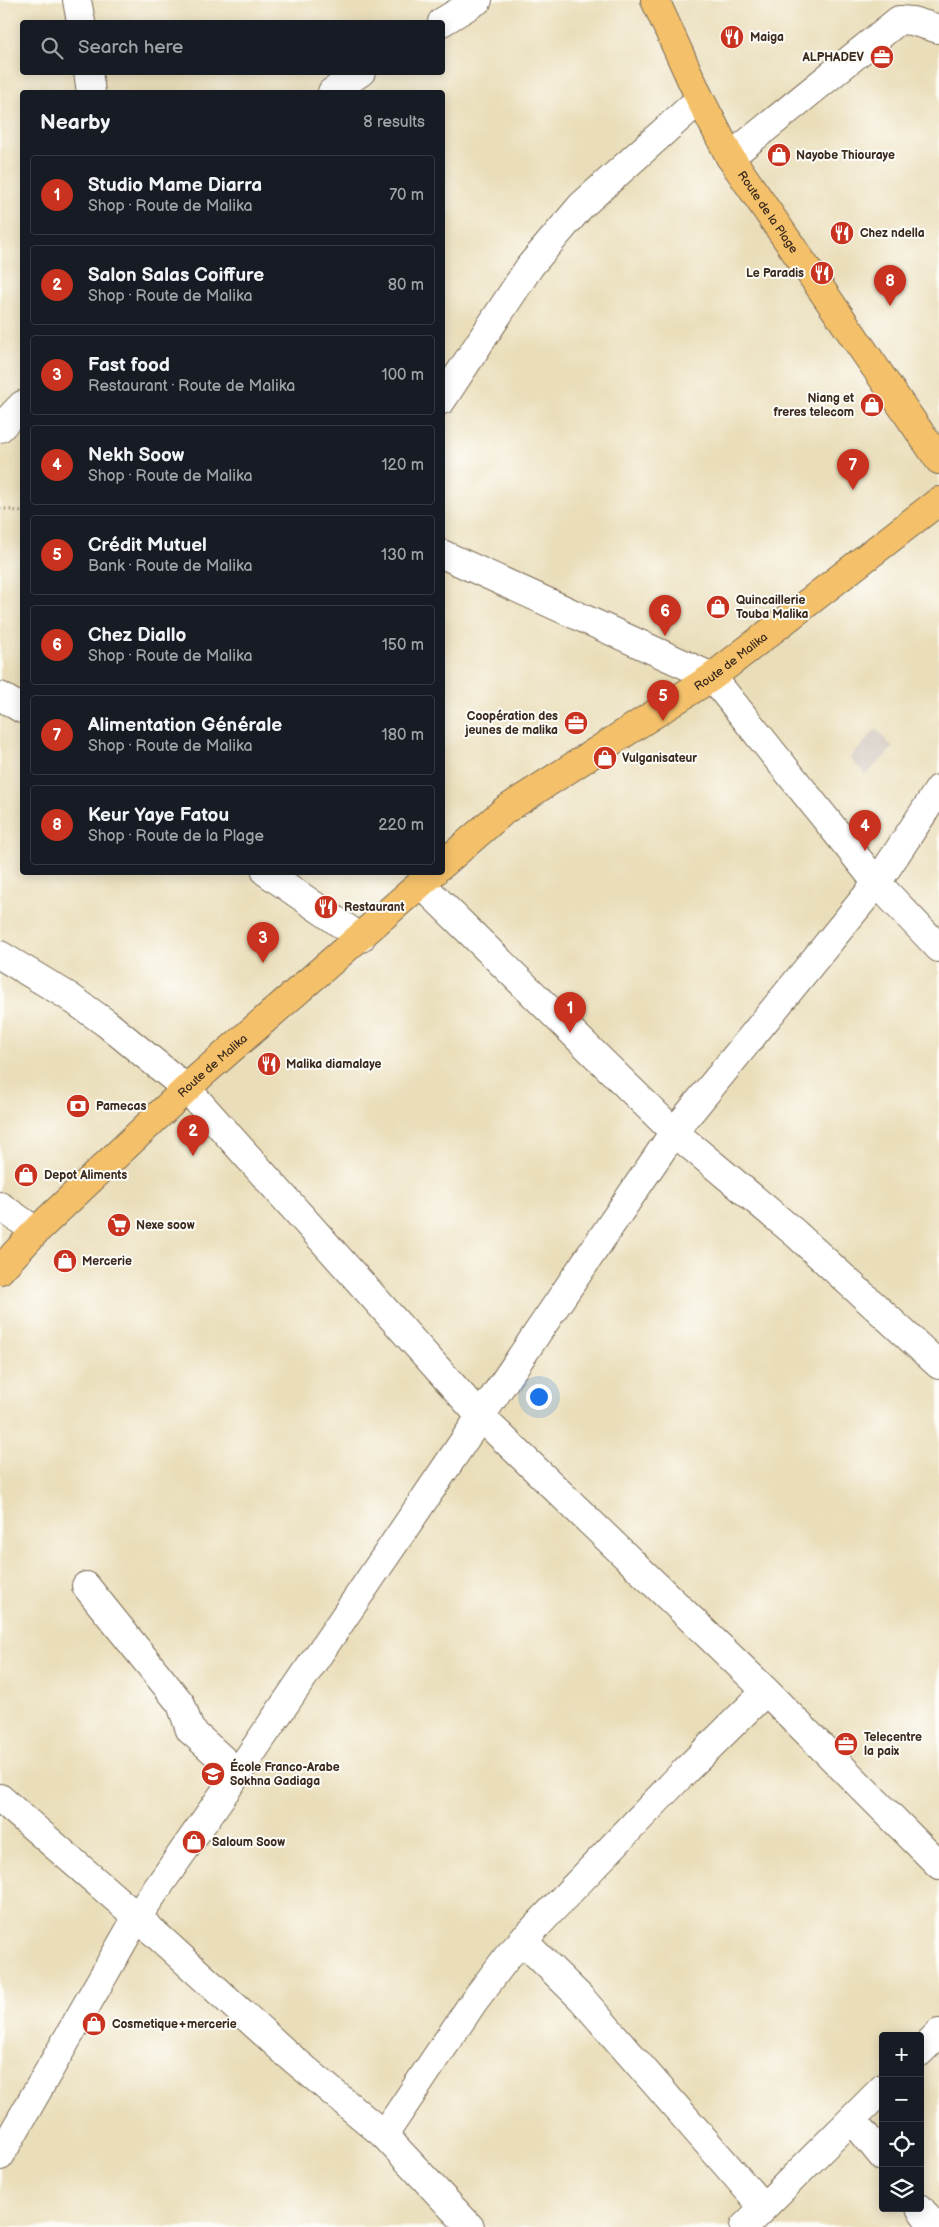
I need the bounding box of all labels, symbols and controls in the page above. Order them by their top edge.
search box [20,20,445,75]
restaurant icon: Maiga [719,24,745,50]
place label: Maiga [750,30,784,45]
icon: search [38,34,66,62]
text: Search here [78,36,183,59]
office icon: ALPHADEV [869,44,895,70]
place label: ALPHADEV [801,50,865,65]
text: Nearby [40,110,110,135]
text: 8 results [363,113,425,132]
shop icon: Nayobe Thiouraye [766,142,792,168]
place label: Nayobe Thiouraye [796,148,895,163]
street label: Route de la Plage [734,168,801,256]
text: Studio Mame Diarra [88,174,262,197]
text: 1 [54,186,60,205]
text: 70 m [389,186,424,205]
text: Shop · Route de Malika [88,197,253,216]
restaurant icon: Chez ndella [829,220,855,246]
place label: Chez ndella [860,226,925,241]
restaurant icon: Le Paradis [809,260,835,286]
text: Salon Salas Coiffure [88,264,264,287]
pin: 8 [874,265,906,306]
place label: Le Paradis [746,266,804,281]
text: 2 [52,276,62,295]
text: 80 m [388,276,424,295]
text: Shop · Route de Malika [88,287,253,306]
text: Fast food [88,354,170,377]
text: 3 [52,366,62,385]
text: 100 m [381,366,424,385]
text: Restaurant · Route de Malika [88,377,295,396]
place label: Niang et freres telecom [773,391,854,420]
shop icon: Niang et freres telecom [859,392,885,418]
text: Nekh Soow [88,444,184,467]
pin: 7 [837,449,869,490]
text: 4 [52,456,62,475]
text: 120 m [381,456,424,475]
text: Shop · Route de Malika [88,467,253,486]
text: Crédit Mutuel [88,534,207,557]
text: 5 [52,546,62,565]
text: 130 m [381,546,424,565]
text: Bank · Route de Malika [88,557,253,576]
place label: Quincaillerie Touba Malika [736,593,808,622]
shop icon: Quincaillerie Touba Malika [705,594,731,620]
pin: 6 [649,595,681,636]
text: Chez Diallo [88,624,186,647]
street label: Route de Malika [692,629,771,694]
text: 6 [52,636,62,655]
text: 150 m [382,636,424,655]
text: Shop · Route de Malika [88,647,253,666]
pin: 5 [647,680,679,721]
place label: Coopération des jeunes de malika [464,709,558,738]
office icon: Coopération des jeunes de malika [563,710,589,736]
text: Alimentation Générale [88,714,282,737]
text: 7 [53,726,61,745]
text: 180 m [382,726,424,745]
text: Shop · Route de Malika [88,737,253,756]
shop icon: Vulganisateur [592,745,618,771]
place label: Vulganisateur [622,751,697,766]
text: Keur Yaye Fatou [88,804,229,827]
pin: 4 [849,810,881,851]
text: 8 [52,816,62,835]
text: 220 m [378,816,424,835]
text: Shop · Route de la Plage [88,827,264,846]
restaurant icon: Restaurant [313,894,339,920]
place label: Restaurant [344,900,405,915]
pin: 3 [247,922,279,963]
pin: 1 [554,992,586,1033]
street label: Route de Malika [175,1031,251,1101]
restaurant icon: Malika diamalaye [256,1051,282,1077]
place label: Malika diamalaye [286,1057,382,1072]
bank icon: Pamecas [65,1093,91,1119]
place label: Pamecas [96,1099,146,1114]
pin: 2 [177,1115,209,1156]
shop icon: Depot Aliments [13,1162,39,1188]
place label: Depot Aliments [44,1168,127,1183]
supermarket icon: Nexe soow [106,1212,132,1238]
place label: Nexe soow [136,1218,195,1233]
shop icon: Mercerie [52,1248,78,1274]
place label: Mercerie [82,1254,132,1269]
your location [526,1384,552,1410]
place label: Telecentre la paix [864,1730,922,1759]
office icon: Telecentre la paix [833,1731,859,1757]
place label: École Franco-Arabe Sokhna Gadiaga [230,1758,340,1789]
school or university icon: École Franco-Arabe Sokhna Gadiaga [200,1761,226,1787]
shop icon: Saloum Soow [181,1829,207,1855]
place label: Saloum Soow [212,1835,285,1850]
shop icon: Cosmetique+mercerie [81,2011,107,2037]
place label: Cosmetique+mercerie [112,2017,237,2032]
map controls [879,2032,924,2212]
button: + [879,2032,924,2077]
button: − [879,2077,924,2122]
button: locate [879,2122,924,2167]
button: layers [879,2167,924,2212]

